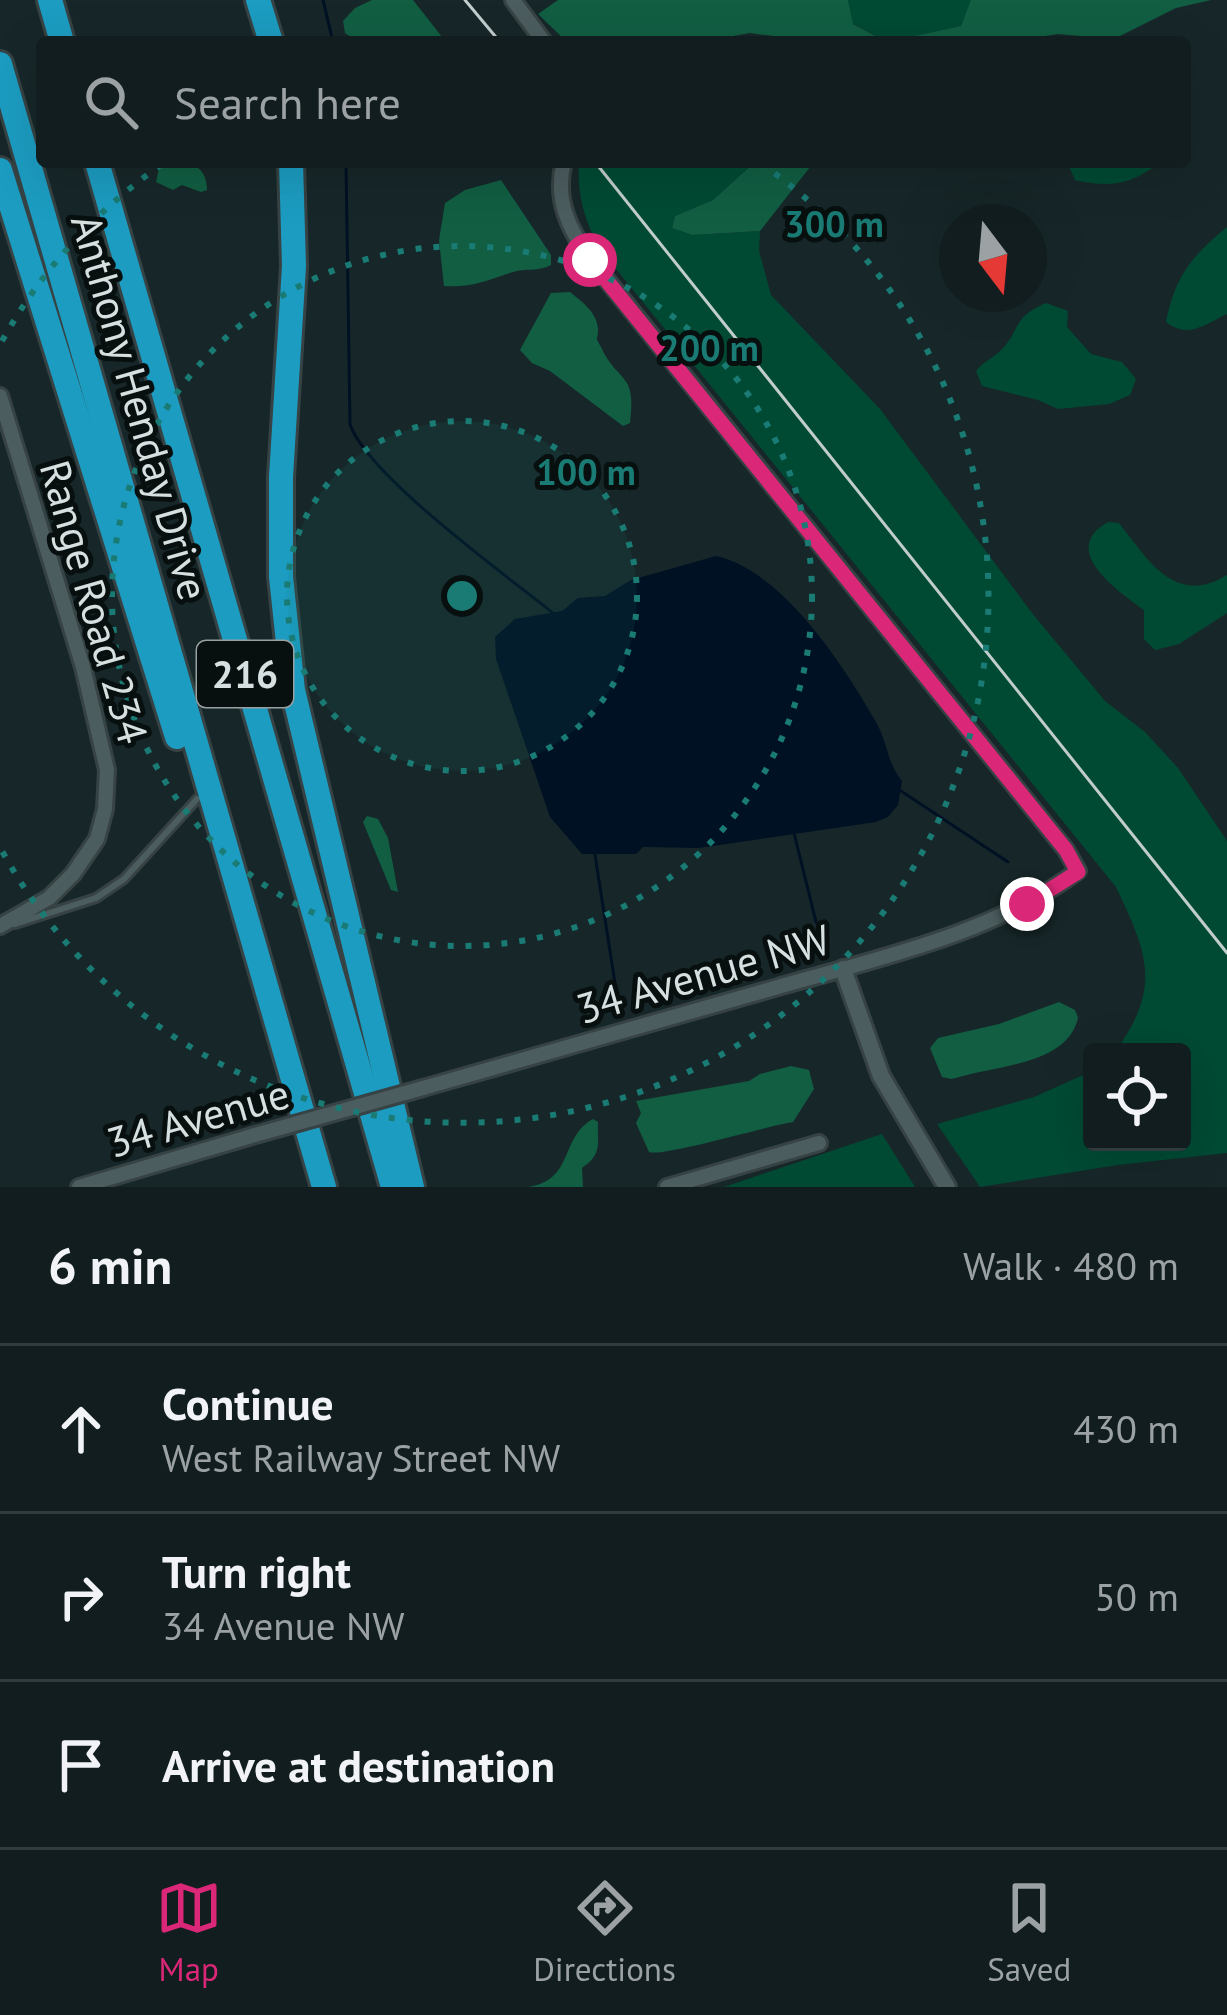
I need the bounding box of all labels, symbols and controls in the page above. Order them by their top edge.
search box [36,36,1191,168]
icon: search [78,69,144,135]
text: Search here [174,73,401,131]
text: 300 m [784,200,884,247]
north arrow [939,204,1047,312]
street label: Anthony Henday Drive [59,208,222,606]
route start [563,233,617,287]
text: 200 m [659,324,759,371]
text: 100 m [536,448,636,495]
street label: Range Road 234 [28,454,161,750]
centre of rings [441,575,483,617]
road number: 216 [197,641,293,707]
route end [1000,877,1054,931]
street label: 34 Avenue NW [570,911,836,1036]
map controls [1083,1043,1191,1151]
button: locate [1083,1043,1191,1151]
street label: 34 Avenue [100,1065,295,1170]
text: 6 min [48,1232,172,1298]
text: Walk · 480 m [963,1240,1179,1291]
text: Continue [162,1374,334,1432]
icon: ahead [48,1396,114,1462]
text: 430 m [1073,1403,1179,1454]
text: West Railway Street NW [162,1432,560,1483]
text: Turn right [162,1542,351,1600]
icon: right [48,1564,114,1630]
text: 50 m [1094,1571,1179,1622]
text: 34 Avenue NW [162,1600,404,1651]
icon: arrive [48,1732,114,1798]
text: Arrive at destination [162,1736,555,1794]
tab: Map [156,1875,222,1990]
tab: Directions [533,1875,676,1990]
tab: Saved [987,1875,1071,1990]

